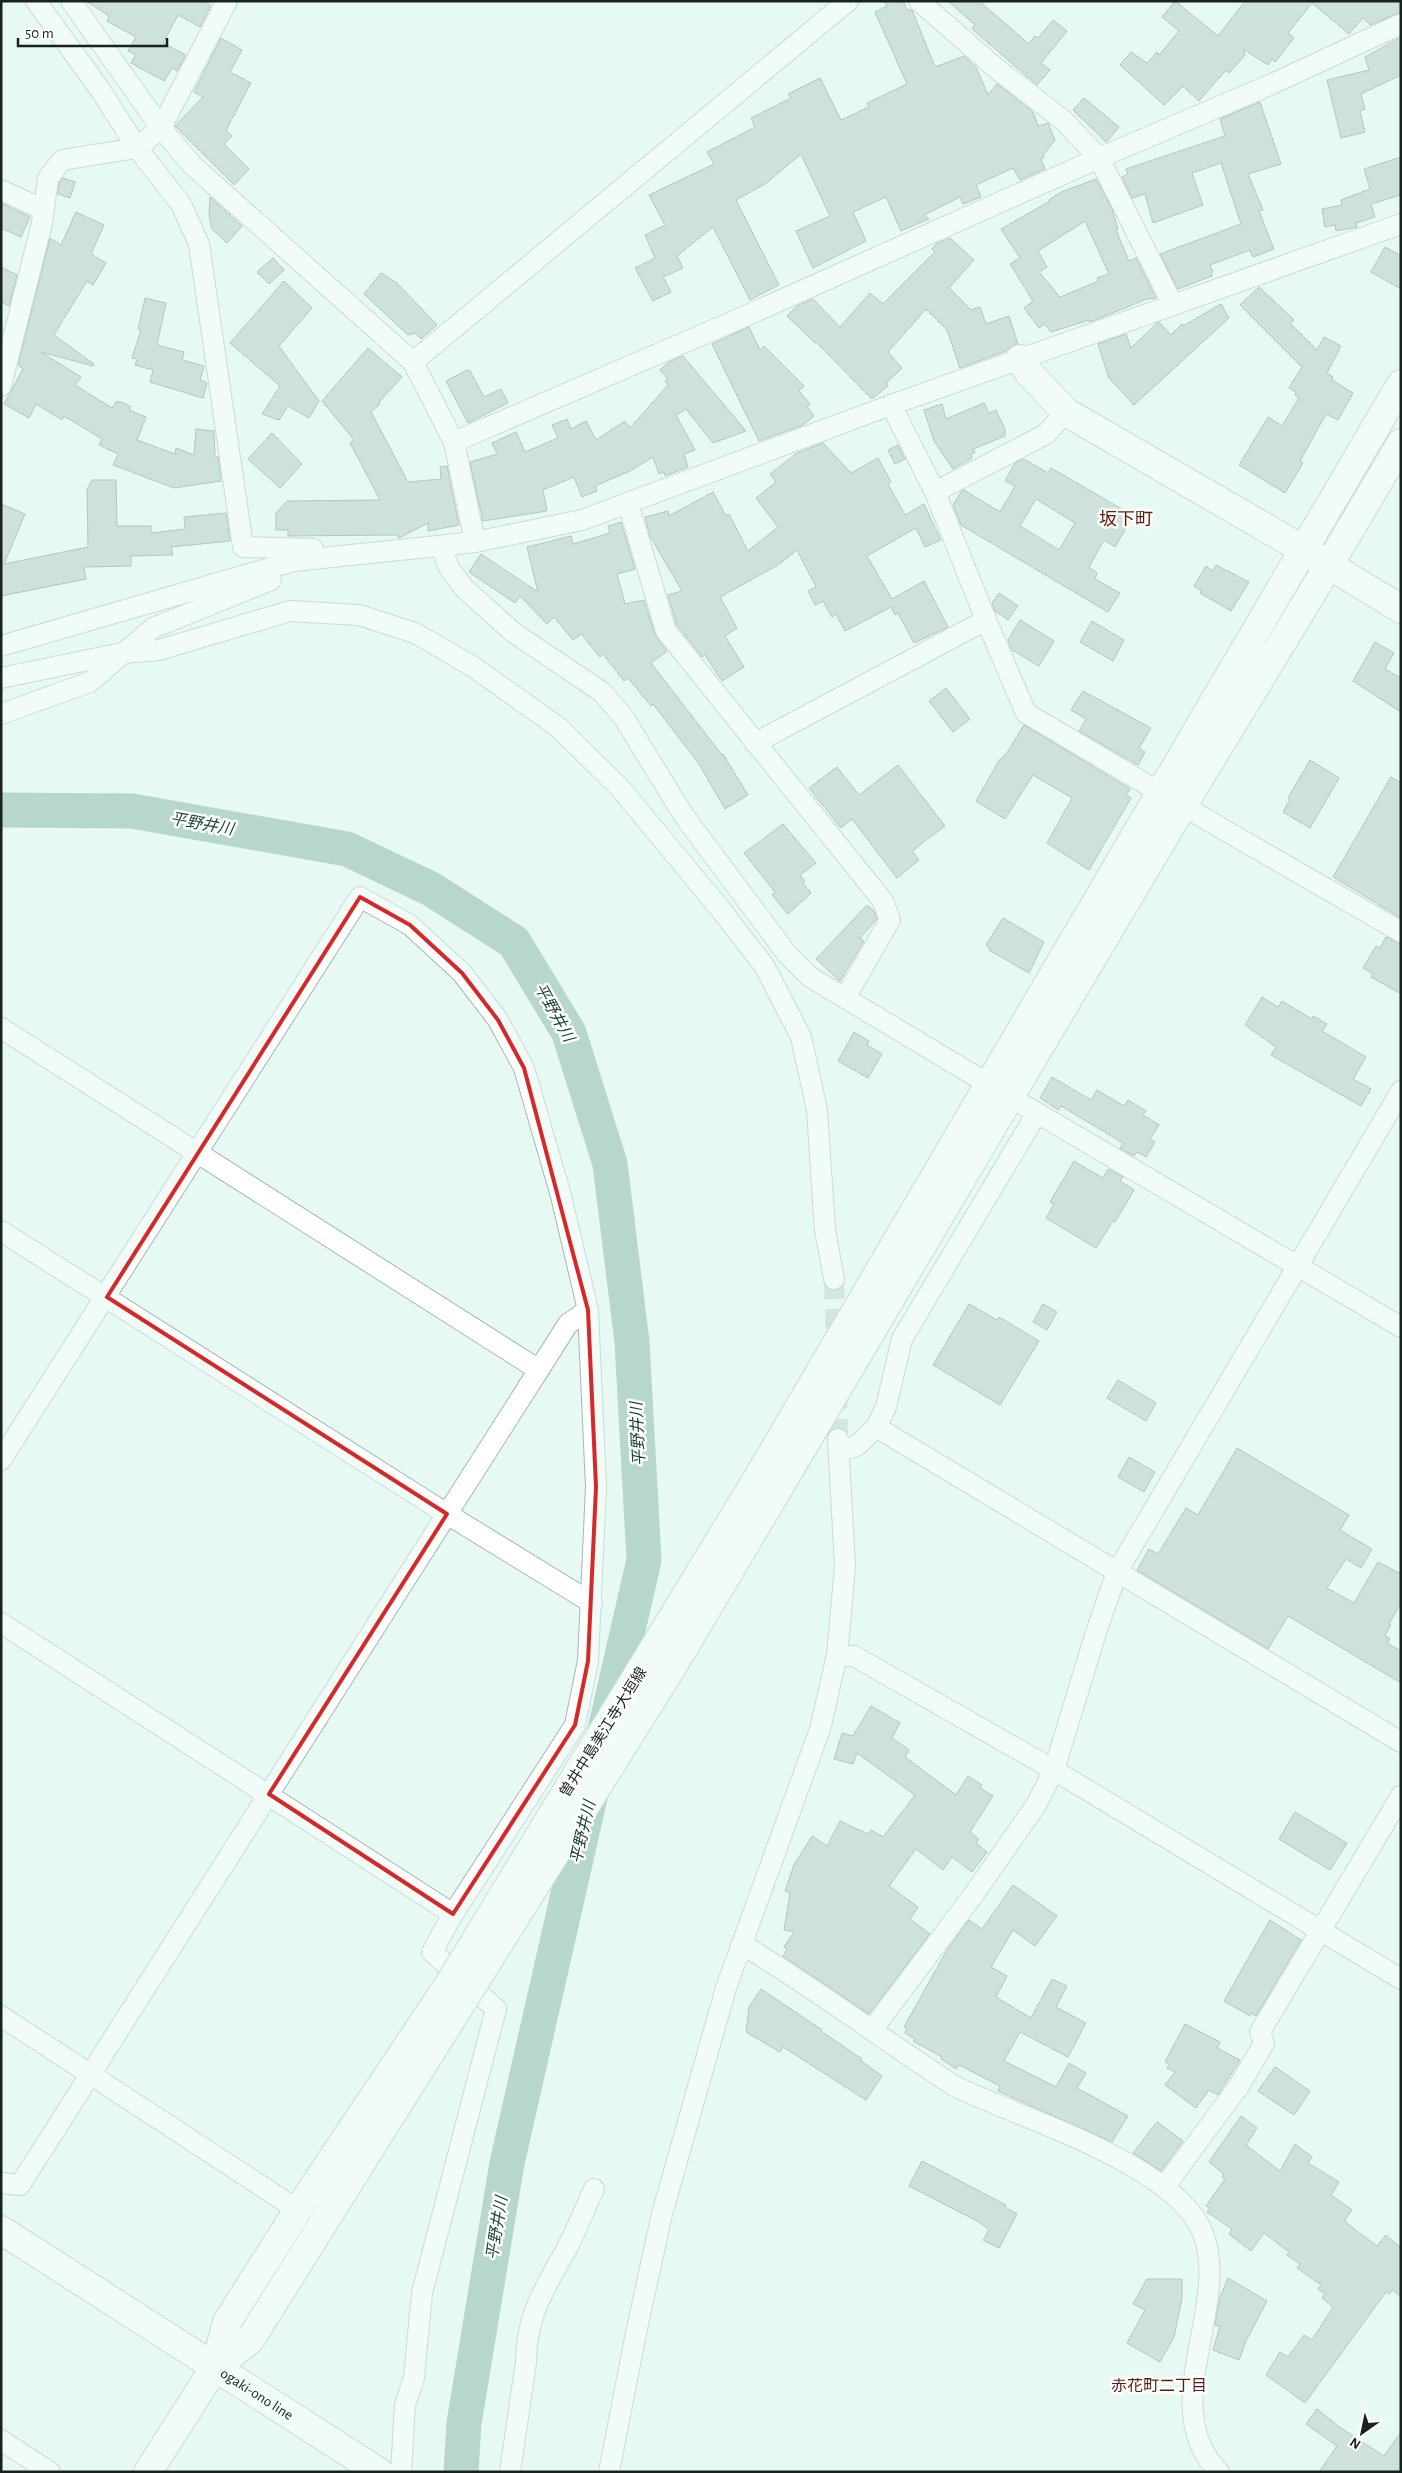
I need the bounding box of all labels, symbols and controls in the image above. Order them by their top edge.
scale bar [18,15,166,47]
text: 50 m [25,26,54,41]
district label: 坂下町 [1099,510,1153,529]
water label: 平野井川 [169,810,237,838]
water label: 平野井川 [532,980,578,1046]
water label: 平野井川 [627,1400,648,1466]
street label: 曽井中島美江寺大垣線 [556,1664,650,1800]
water label: 平野井川 [567,1797,598,1865]
water label: 平野井川 [483,2193,510,2261]
street label: ogaki-ono line [218,2366,296,2423]
district label: 赤花町二丁目 [1111,2378,1207,2394]
north arrow [1337,2408,1387,2458]
text: N [1348,2435,1363,2452]

